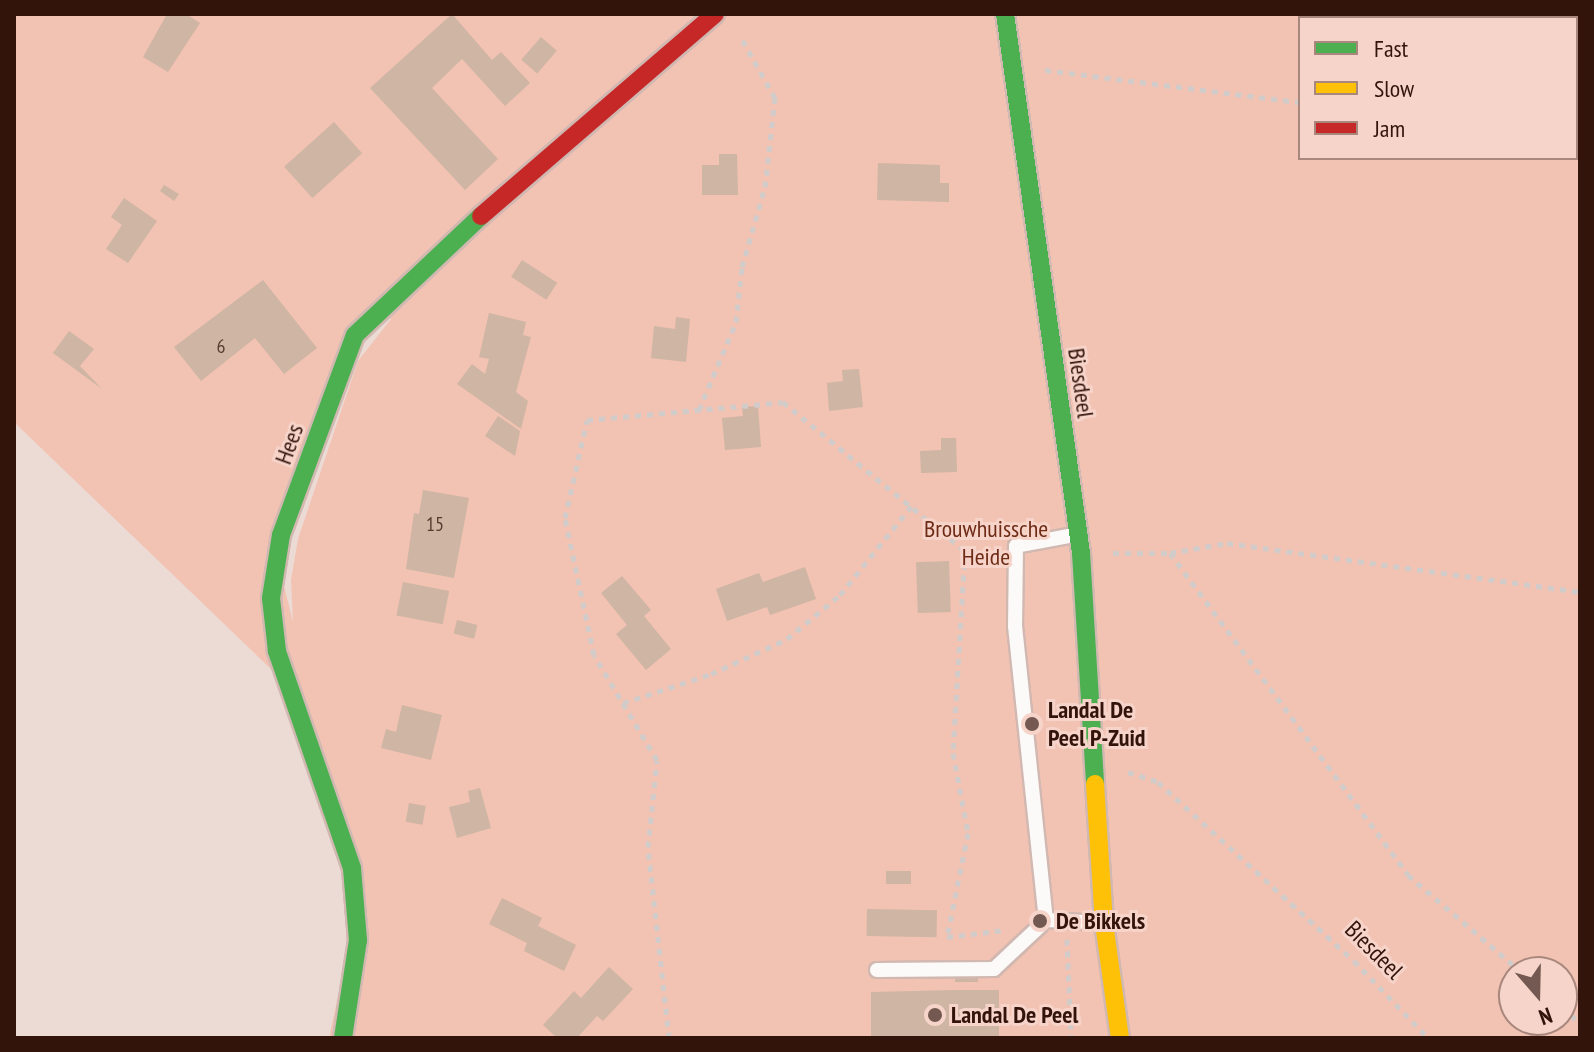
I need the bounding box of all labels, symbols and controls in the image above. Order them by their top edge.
legend [1298,16,1578,160]
text: Fast [1374,33,1408,64]
text: Slow [1374,73,1414,104]
text: Jam [1374,113,1405,144]
house number: 6 [217,334,225,358]
street label: Biesdeel [1062,346,1100,420]
street label: Hees [269,420,309,468]
house number: 15 [426,512,444,536]
park label: Brouwhuissche Heide [924,515,1048,571]
place label: Landal De Peel P-Zuid [1048,696,1146,752]
marker: Landal De Peel P-Zuid [1023,715,1041,733]
place label: De Bikkels [1056,907,1145,935]
marker: De Bikkels [1031,912,1049,930]
street label: Biesdeel [1339,915,1409,985]
north arrow [1498,956,1578,1036]
place label: Landal De Peel [951,1001,1078,1029]
text: N [1535,1001,1556,1032]
marker: Landal De Peel [926,1006,944,1024]

